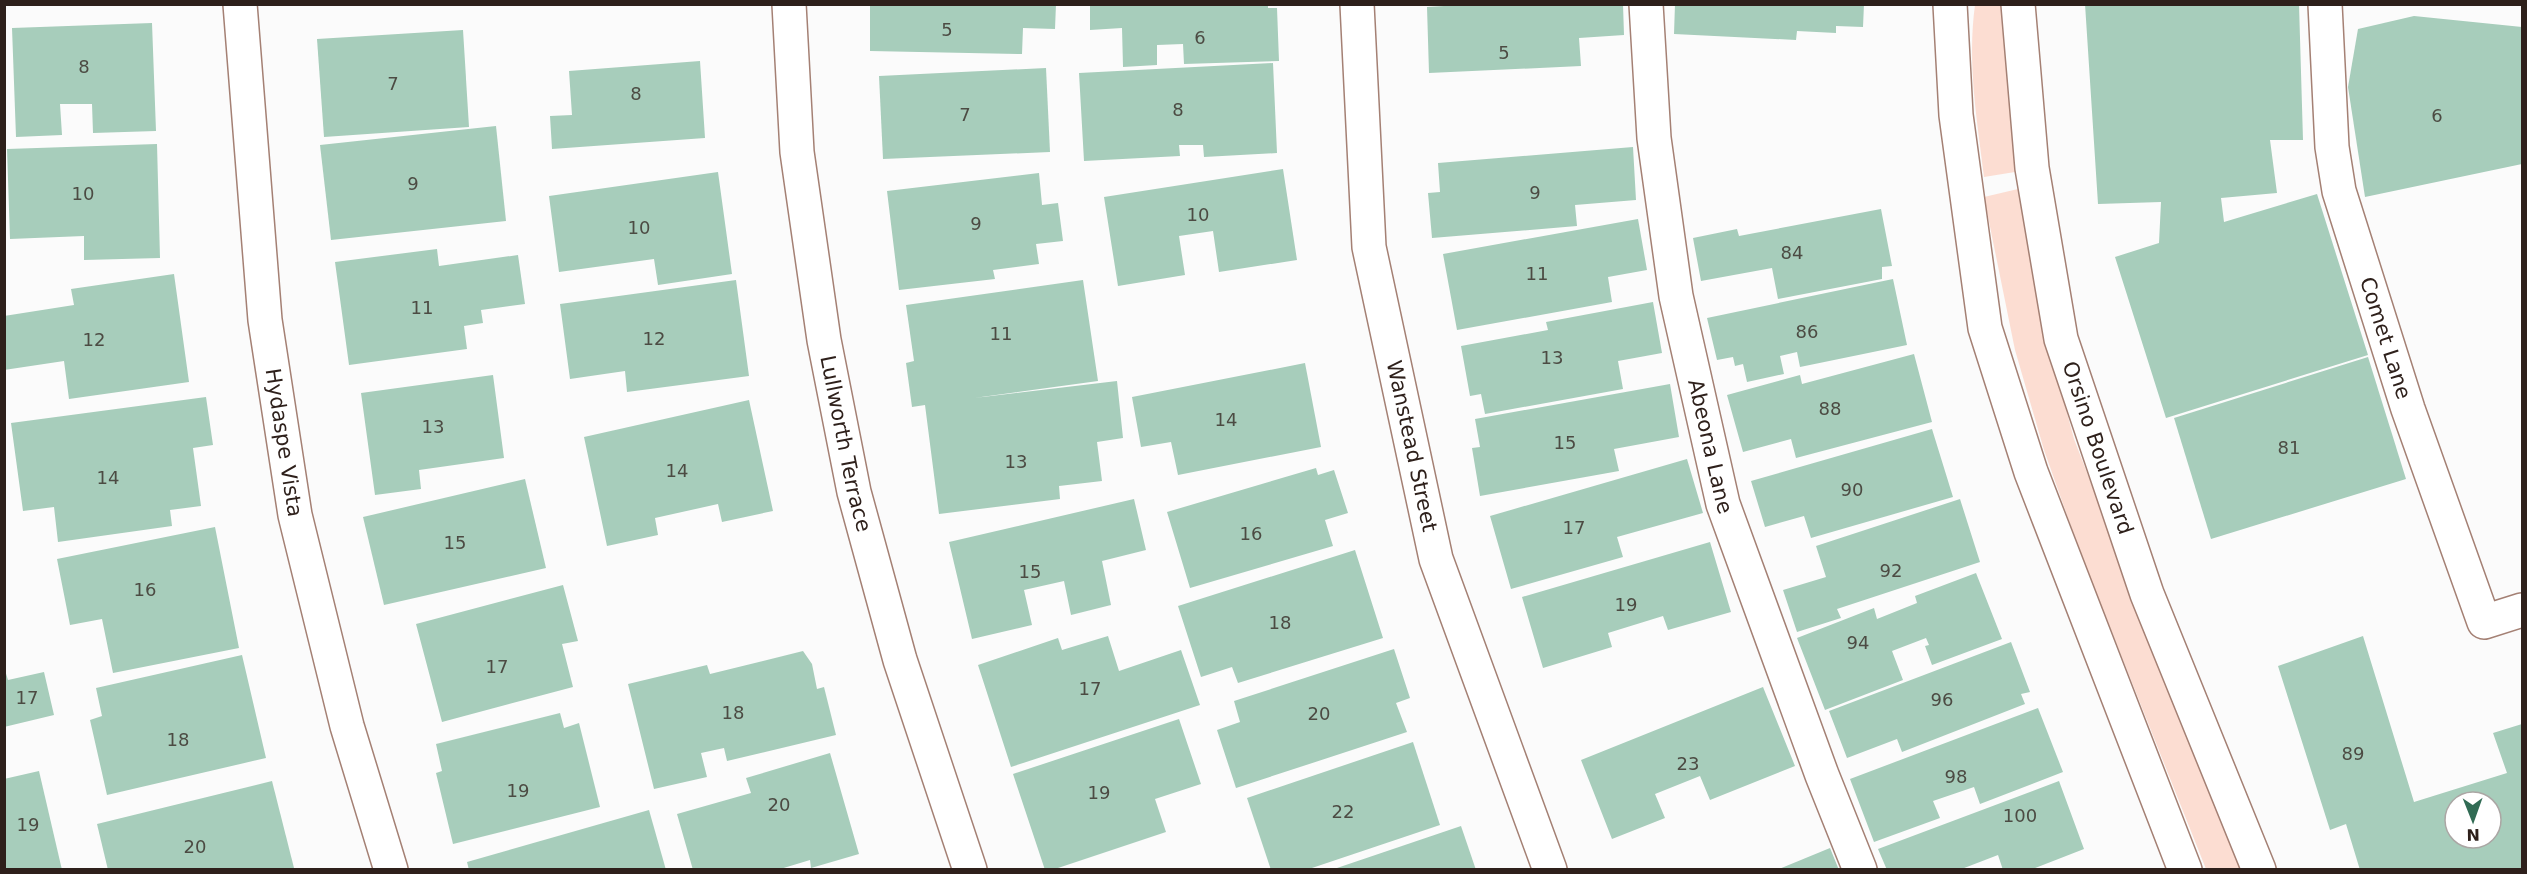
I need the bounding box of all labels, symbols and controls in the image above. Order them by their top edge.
house number: 5 [941,19,953,40]
house number: 6 [1194,27,1206,48]
house number: 5 [1498,42,1510,63]
house number: 8 [78,56,90,77]
house number: 7 [387,73,399,94]
house number: 8 [630,83,642,104]
house number: 8 [1172,99,1184,120]
house number: 7 [959,104,971,125]
house number: 6 [2431,105,2443,126]
house number: 9 [407,173,419,194]
house number: 9 [1529,182,1541,203]
house number: 10 [72,183,94,204]
house number: 10 [1187,204,1209,225]
house number: 9 [970,213,982,234]
house number: 10 [628,217,650,238]
house number: 84 [1781,242,1803,263]
house number: 11 [1526,263,1548,284]
street label: Comet Lane [2355,274,2416,402]
house number: 11 [411,297,433,318]
house number: 86 [1796,321,1818,342]
house number: 11 [990,323,1012,344]
house number: 12 [643,328,665,349]
house number: 12 [83,329,105,350]
house number: 13 [1541,347,1563,368]
street label: Lullworth Terrace [815,353,876,534]
street label: Wanstead Street [1382,358,1442,534]
street label: Orsino Boulevard [2057,358,2138,538]
street label: Hydaspe Vista [261,367,307,519]
street label: Abeona Lane [1683,377,1738,517]
house number: 88 [1819,398,1841,419]
house number: 14 [1215,409,1237,430]
house number: 13 [422,416,444,437]
house number: 15 [1554,432,1576,453]
house number: 81 [2278,437,2300,458]
house number: 13 [1005,451,1027,472]
house number: 14 [666,460,688,481]
house number: 14 [97,467,119,488]
house number: 90 [1841,479,1863,500]
house number: 17 [1563,517,1585,538]
house number: 16 [1240,523,1262,544]
house number: 15 [444,532,466,553]
house number: 92 [1880,560,1902,581]
house number: 15 [1019,561,1041,582]
house number: 16 [134,579,156,600]
house number: 19 [1615,594,1637,615]
house number: 18 [1269,612,1291,633]
house number: 94 [1847,632,1869,653]
house number: 17 [486,656,508,677]
house number: 17 [1079,678,1101,699]
house number: 17 [16,687,38,708]
house number: 96 [1931,689,1953,710]
house number: 18 [722,702,744,723]
house number: 20 [1308,703,1330,724]
house number: 18 [167,729,189,750]
house number: 89 [2342,743,2364,764]
house number: 23 [1677,753,1699,774]
house number: 98 [1945,766,1967,787]
house number: 19 [507,780,529,801]
house number: 19 [1088,782,1110,803]
north arrow [2443,790,2503,850]
house number: 20 [768,794,790,815]
house number: 22 [1332,801,1354,822]
house number: 100 [2003,805,2037,826]
house number: 19 [17,814,39,835]
text: N [2466,825,2480,844]
house number: 20 [184,836,206,857]

